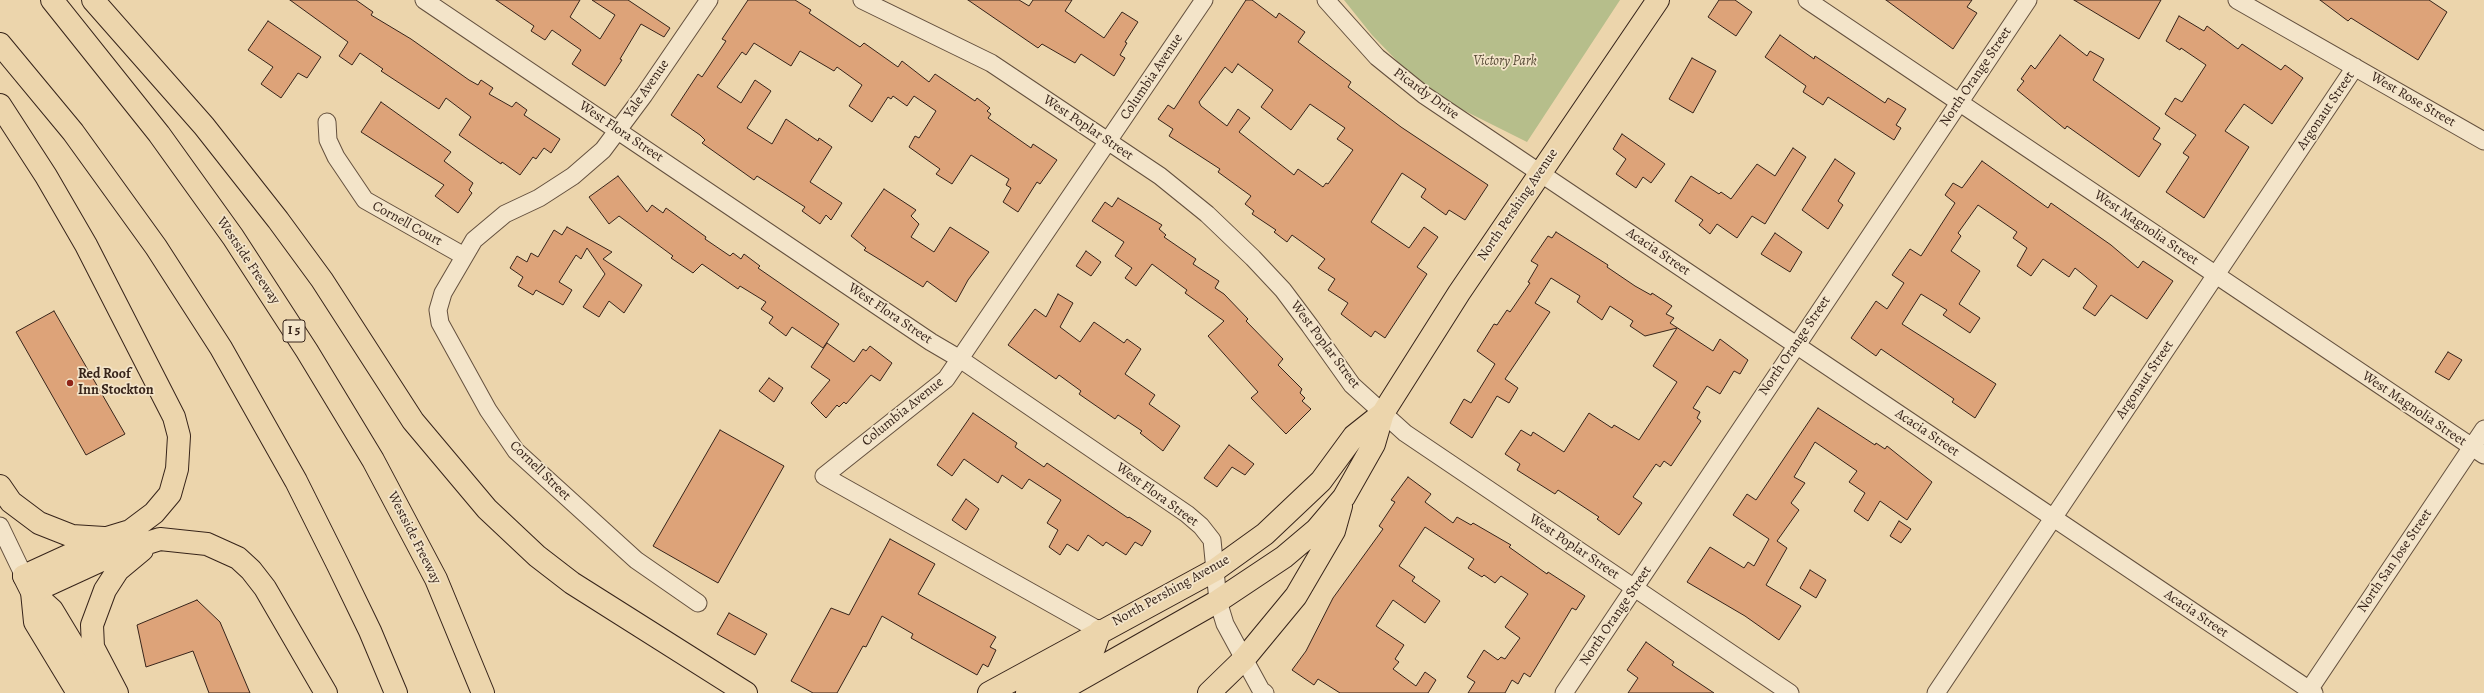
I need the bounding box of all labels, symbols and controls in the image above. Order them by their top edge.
street label: North Orange Street [1936,24,2016,130]
street label: Columbia Avenue [1117,31,1187,123]
park label: Victory Park [1473,54,1537,70]
street label: Yale Avenue [621,57,673,121]
street label: Picardy Drive [1390,65,1462,123]
street label: Argonaut Street [2294,69,2358,153]
street label: West Rose Street [2367,69,2459,131]
street label: West Poplar Street [1040,92,1136,164]
street label: West Flora Street [576,98,666,166]
street label: North Pershing Avenue [1474,146,1562,264]
street label: West Magnolia Street [2091,187,2201,269]
street label: Cornell Court [369,198,445,250]
street label: Westside Freeway [213,214,283,308]
street label: Acacia Street [1623,224,1693,280]
street label: West Flora Street [845,280,935,348]
street label: North Orange Street [1755,293,1835,399]
street label: West Poplar Street [1287,298,1363,392]
road number: I 5 [283,320,305,342]
street label: Argonaut Street [2113,338,2177,422]
place label: Red Roof Inn Stockton [78,367,154,400]
street label: West Magnolia Street [2359,368,2469,450]
street label: Columbia Avenue [859,374,947,450]
marker: Red Roof Inn Stockton [65,378,75,388]
street label: Acacia Street [1892,405,1962,461]
street label: Cornell Street [506,438,574,504]
street label: West Flora Street [1113,459,1201,531]
street label: Westside Freeway [383,489,445,587]
street label: North San Jose Street [2354,506,2436,616]
street label: West Poplar Street [1526,511,1622,583]
street label: North Pershing Avenue [1109,552,1233,630]
street label: North Orange Street [1576,563,1656,669]
street label: Acacia Street [2161,586,2231,642]

